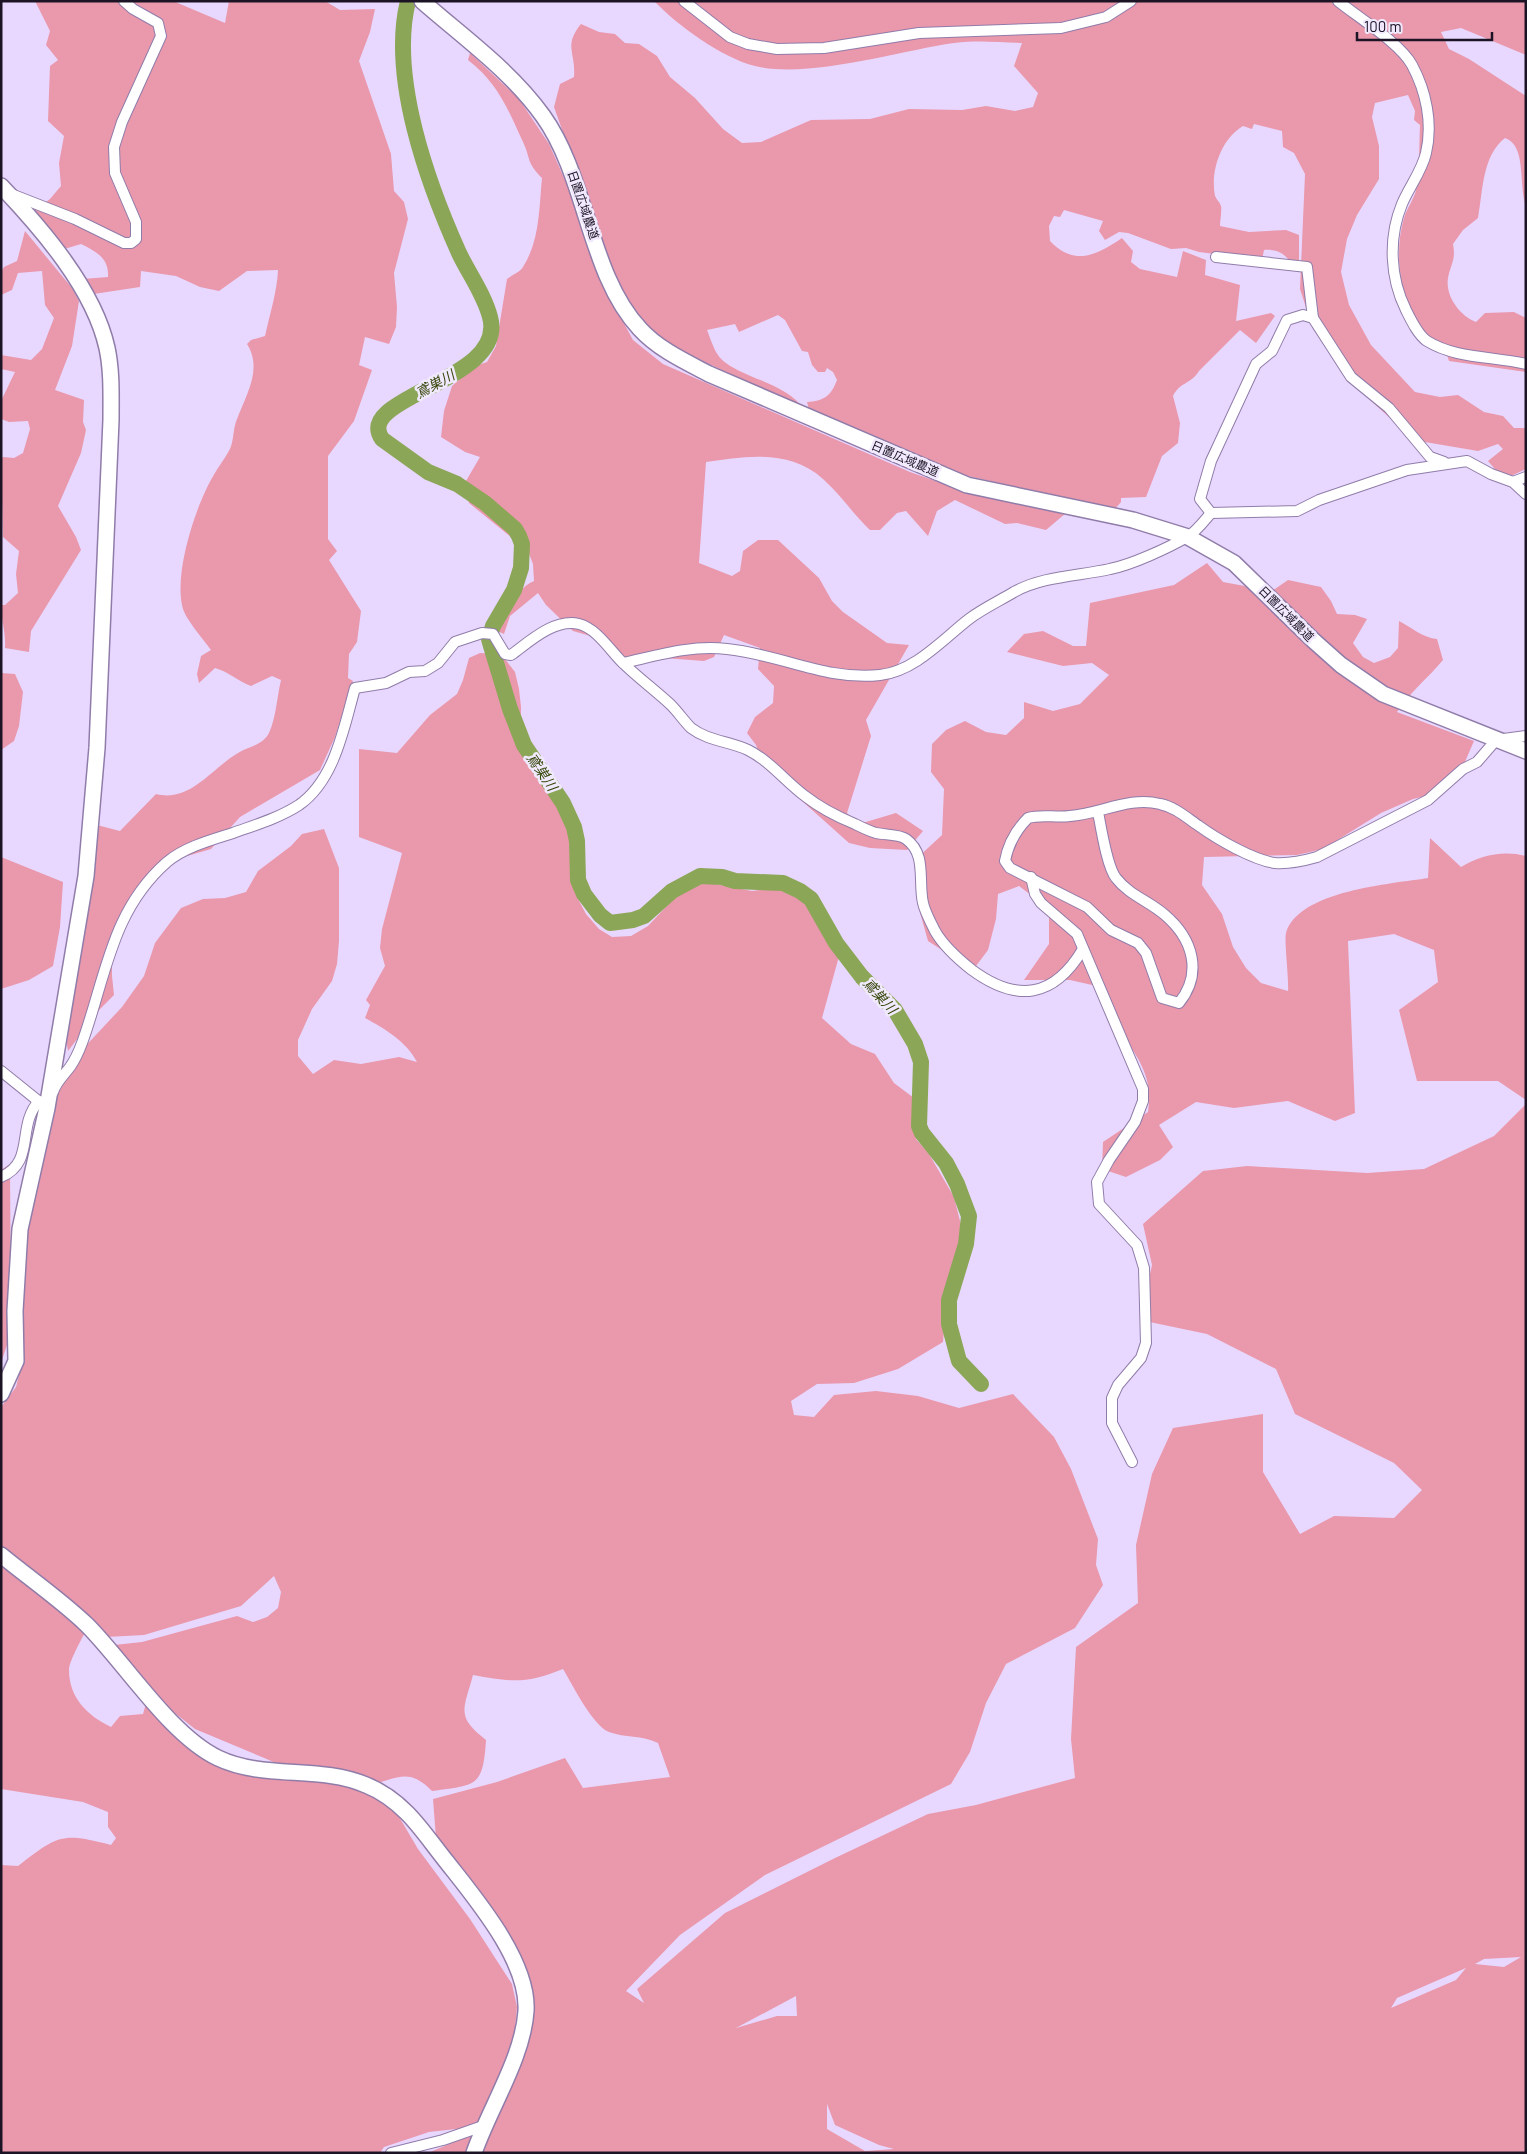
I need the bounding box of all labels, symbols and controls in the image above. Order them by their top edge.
scale bar [1357,10,1492,42]
text: 100 m [1364,17,1402,35]
street label: 日置広域農道 [566,168,602,241]
water label: 鳶巣川 [412,365,459,401]
street label: 日置広域農道 [870,438,941,479]
street label: 日置広域農道 [1256,583,1317,644]
water label: 鳶巣川 [524,750,562,796]
water label: 鳶巣川 [860,974,902,1018]

